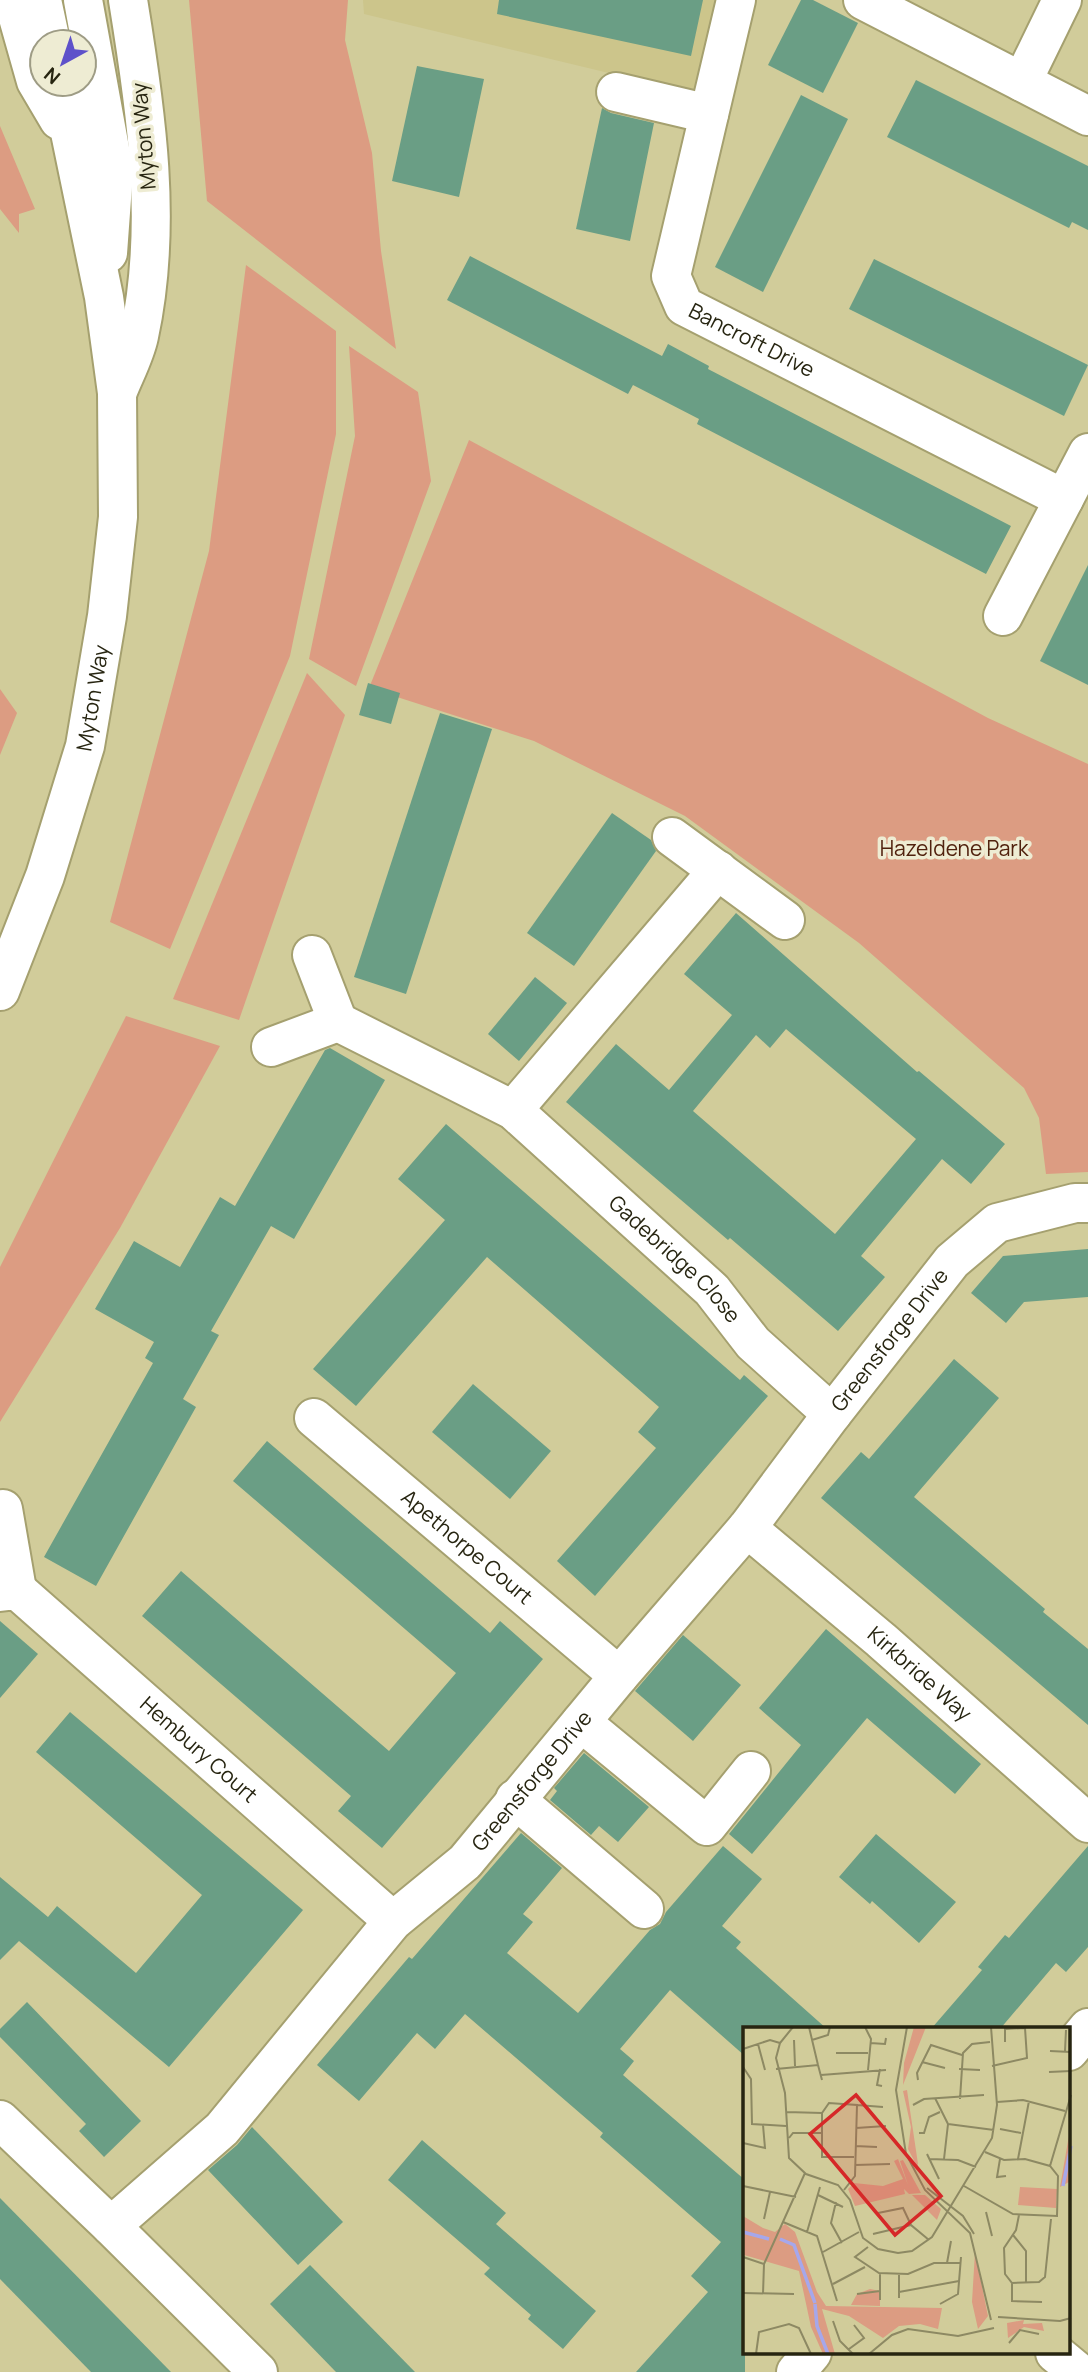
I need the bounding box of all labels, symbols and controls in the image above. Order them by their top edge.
north arrow [28,28,98,98]
text: N [38,62,66,90]
street label: Myton Way [124,81,162,191]
street label: Bancroft Drive [684,296,820,383]
street label: Myton Way [69,643,115,753]
park label: Hazeldene Park [880,834,1029,862]
street label: Gadebridge Close [603,1188,747,1328]
street label: Greensforge Drive [824,1262,954,1417]
street label: Apethorpe Court [396,1483,539,1610]
street label: Kirkbride Way [862,1620,978,1727]
street label: Hembury Court [135,1690,264,1808]
street label: Greensforge Drive [465,1704,598,1857]
inset map [743,2027,1070,2354]

